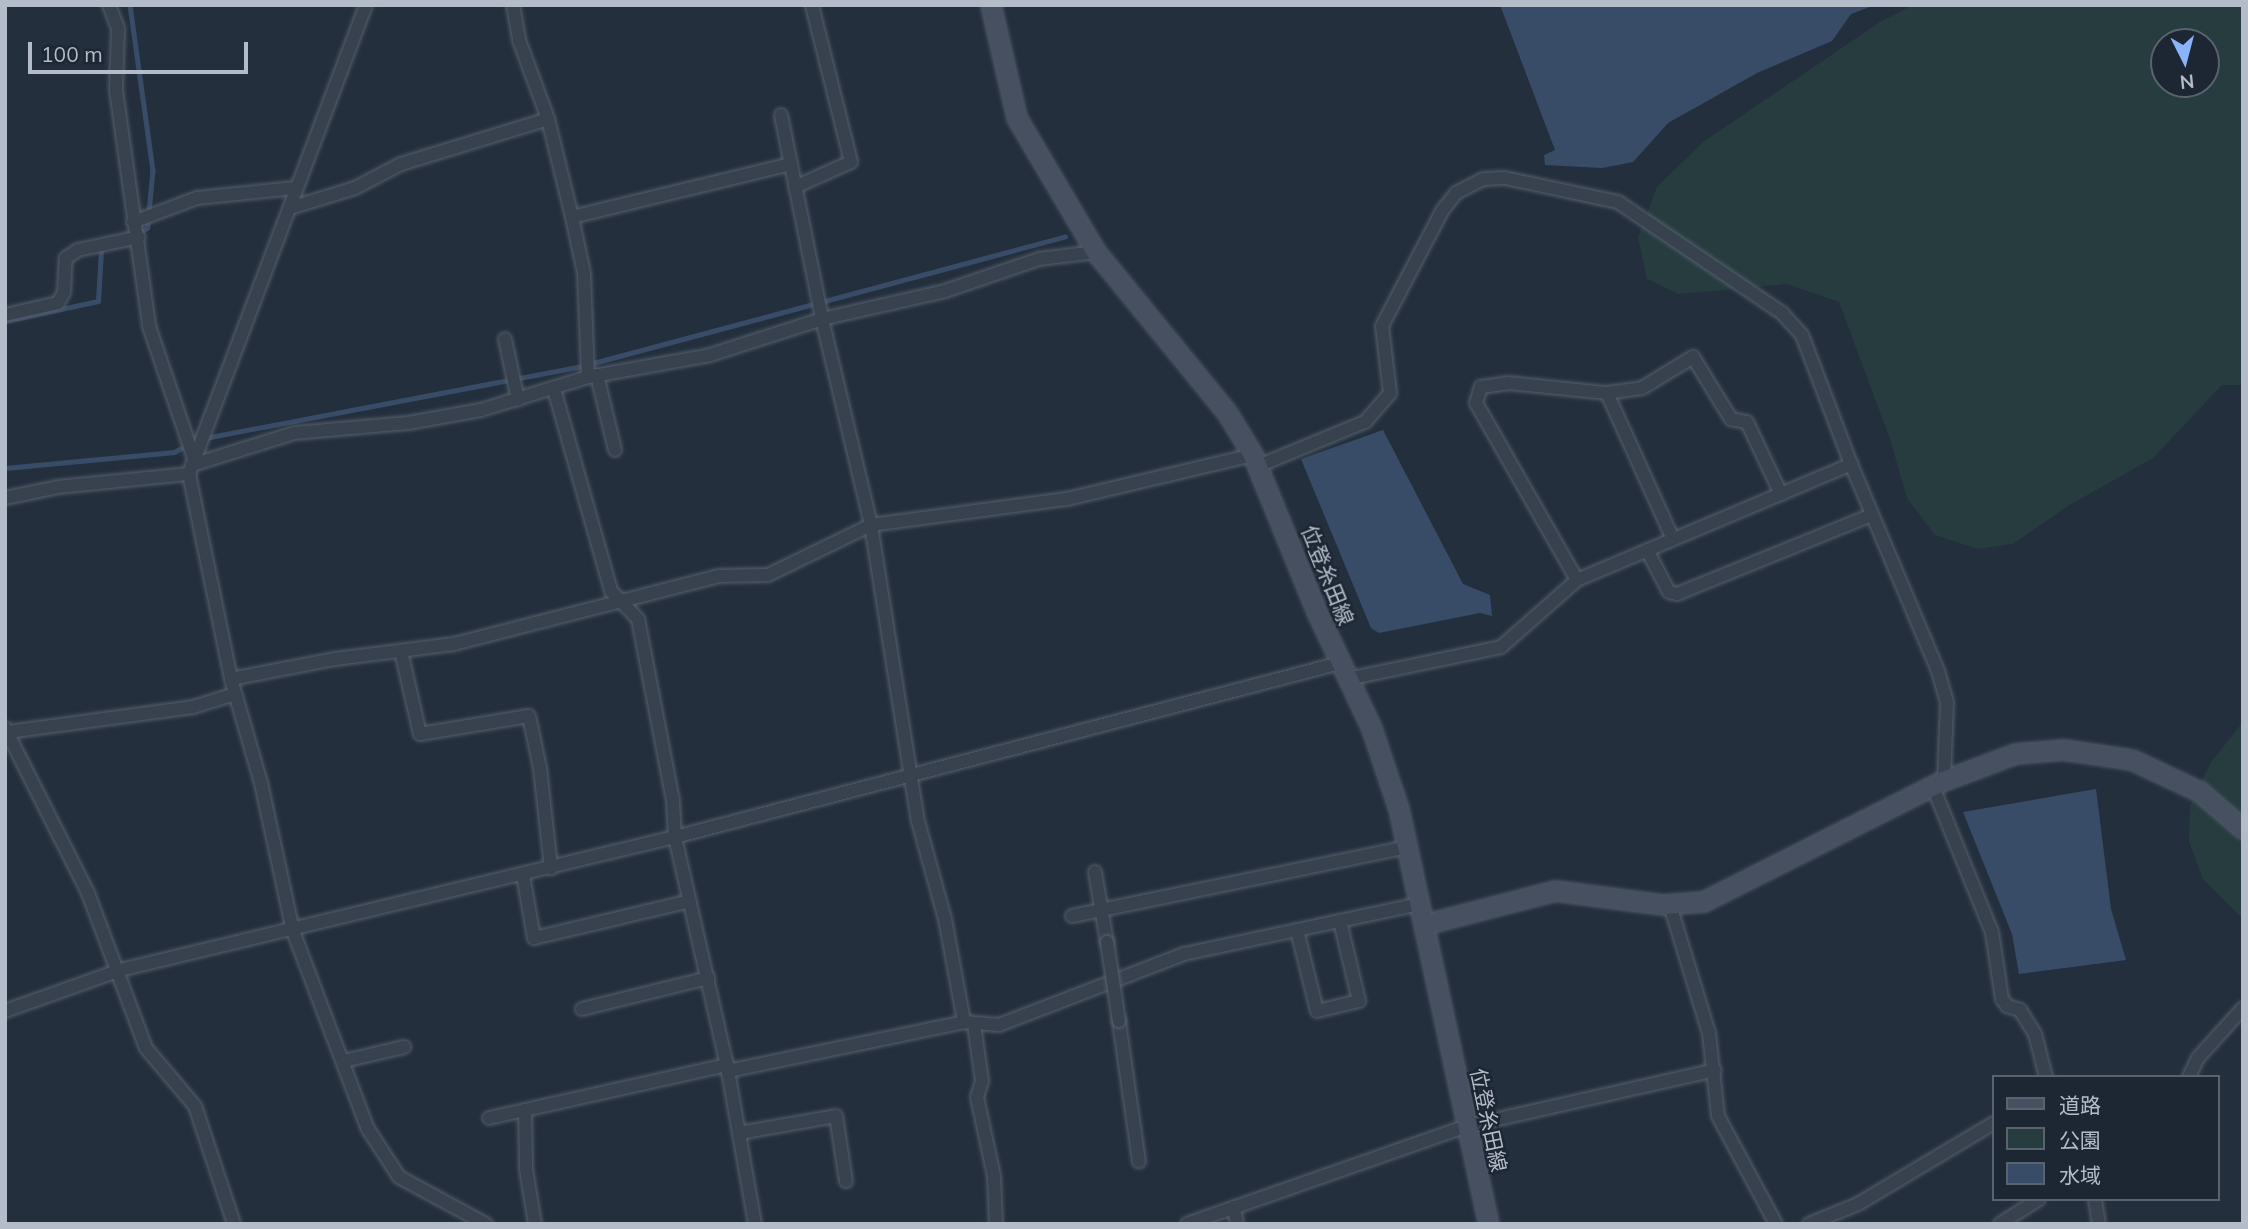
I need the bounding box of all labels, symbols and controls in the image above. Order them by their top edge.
scale bar [32,28,252,72]
north arrow [2150,28,2220,98]
text: 100 m [41,41,103,67]
text: N [2179,69,2195,95]
street label: 位登糸田線 [1297,522,1359,628]
street label: 位登糸田線 [1466,1066,1512,1174]
legend [1993,1075,2220,1201]
text: 道路 [2059,1092,2101,1118]
text: 公園 [2059,1127,2101,1153]
text: 水域 [2059,1162,2101,1188]

